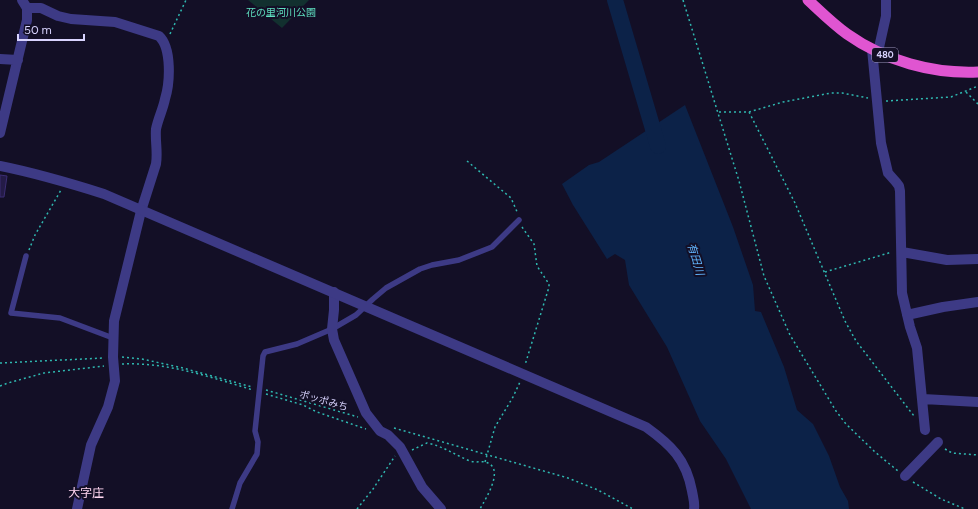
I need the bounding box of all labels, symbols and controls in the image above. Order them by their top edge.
park label: 花の里河川公園 [246,6,316,19]
scale bar [18,16,84,42]
text: 50 m [24,23,52,37]
road number: 480 [872,48,898,62]
water label: 有田川 [685,241,707,278]
street label: ポッポみち [298,387,350,414]
district label: 大字庄 [68,486,104,500]

